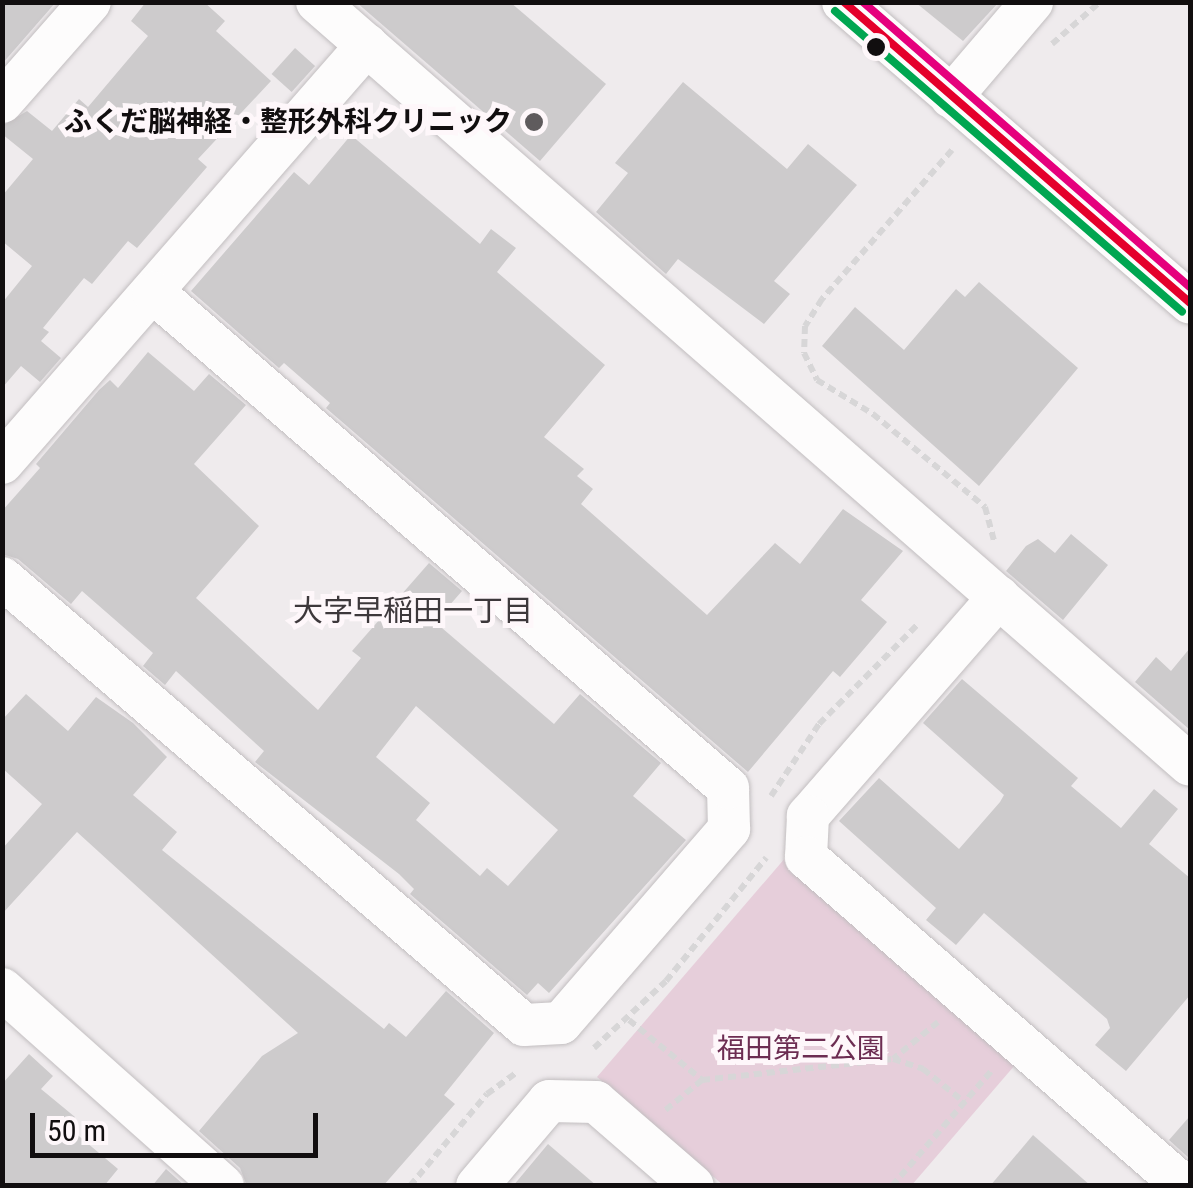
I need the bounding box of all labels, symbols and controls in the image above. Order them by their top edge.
unlabelled marker [866,37,886,57]
place label: ふくだ脳神経・整形外科クリニック [64,105,512,139]
marker: ふくだ脳神経・整形外科クリニック [521,109,547,135]
district label: 大字早稲田一丁目 [293,593,533,629]
park label: 福田第二公園 [717,1032,885,1066]
scale bar [35,1093,322,1155]
text: 50 m [47,1113,106,1148]

